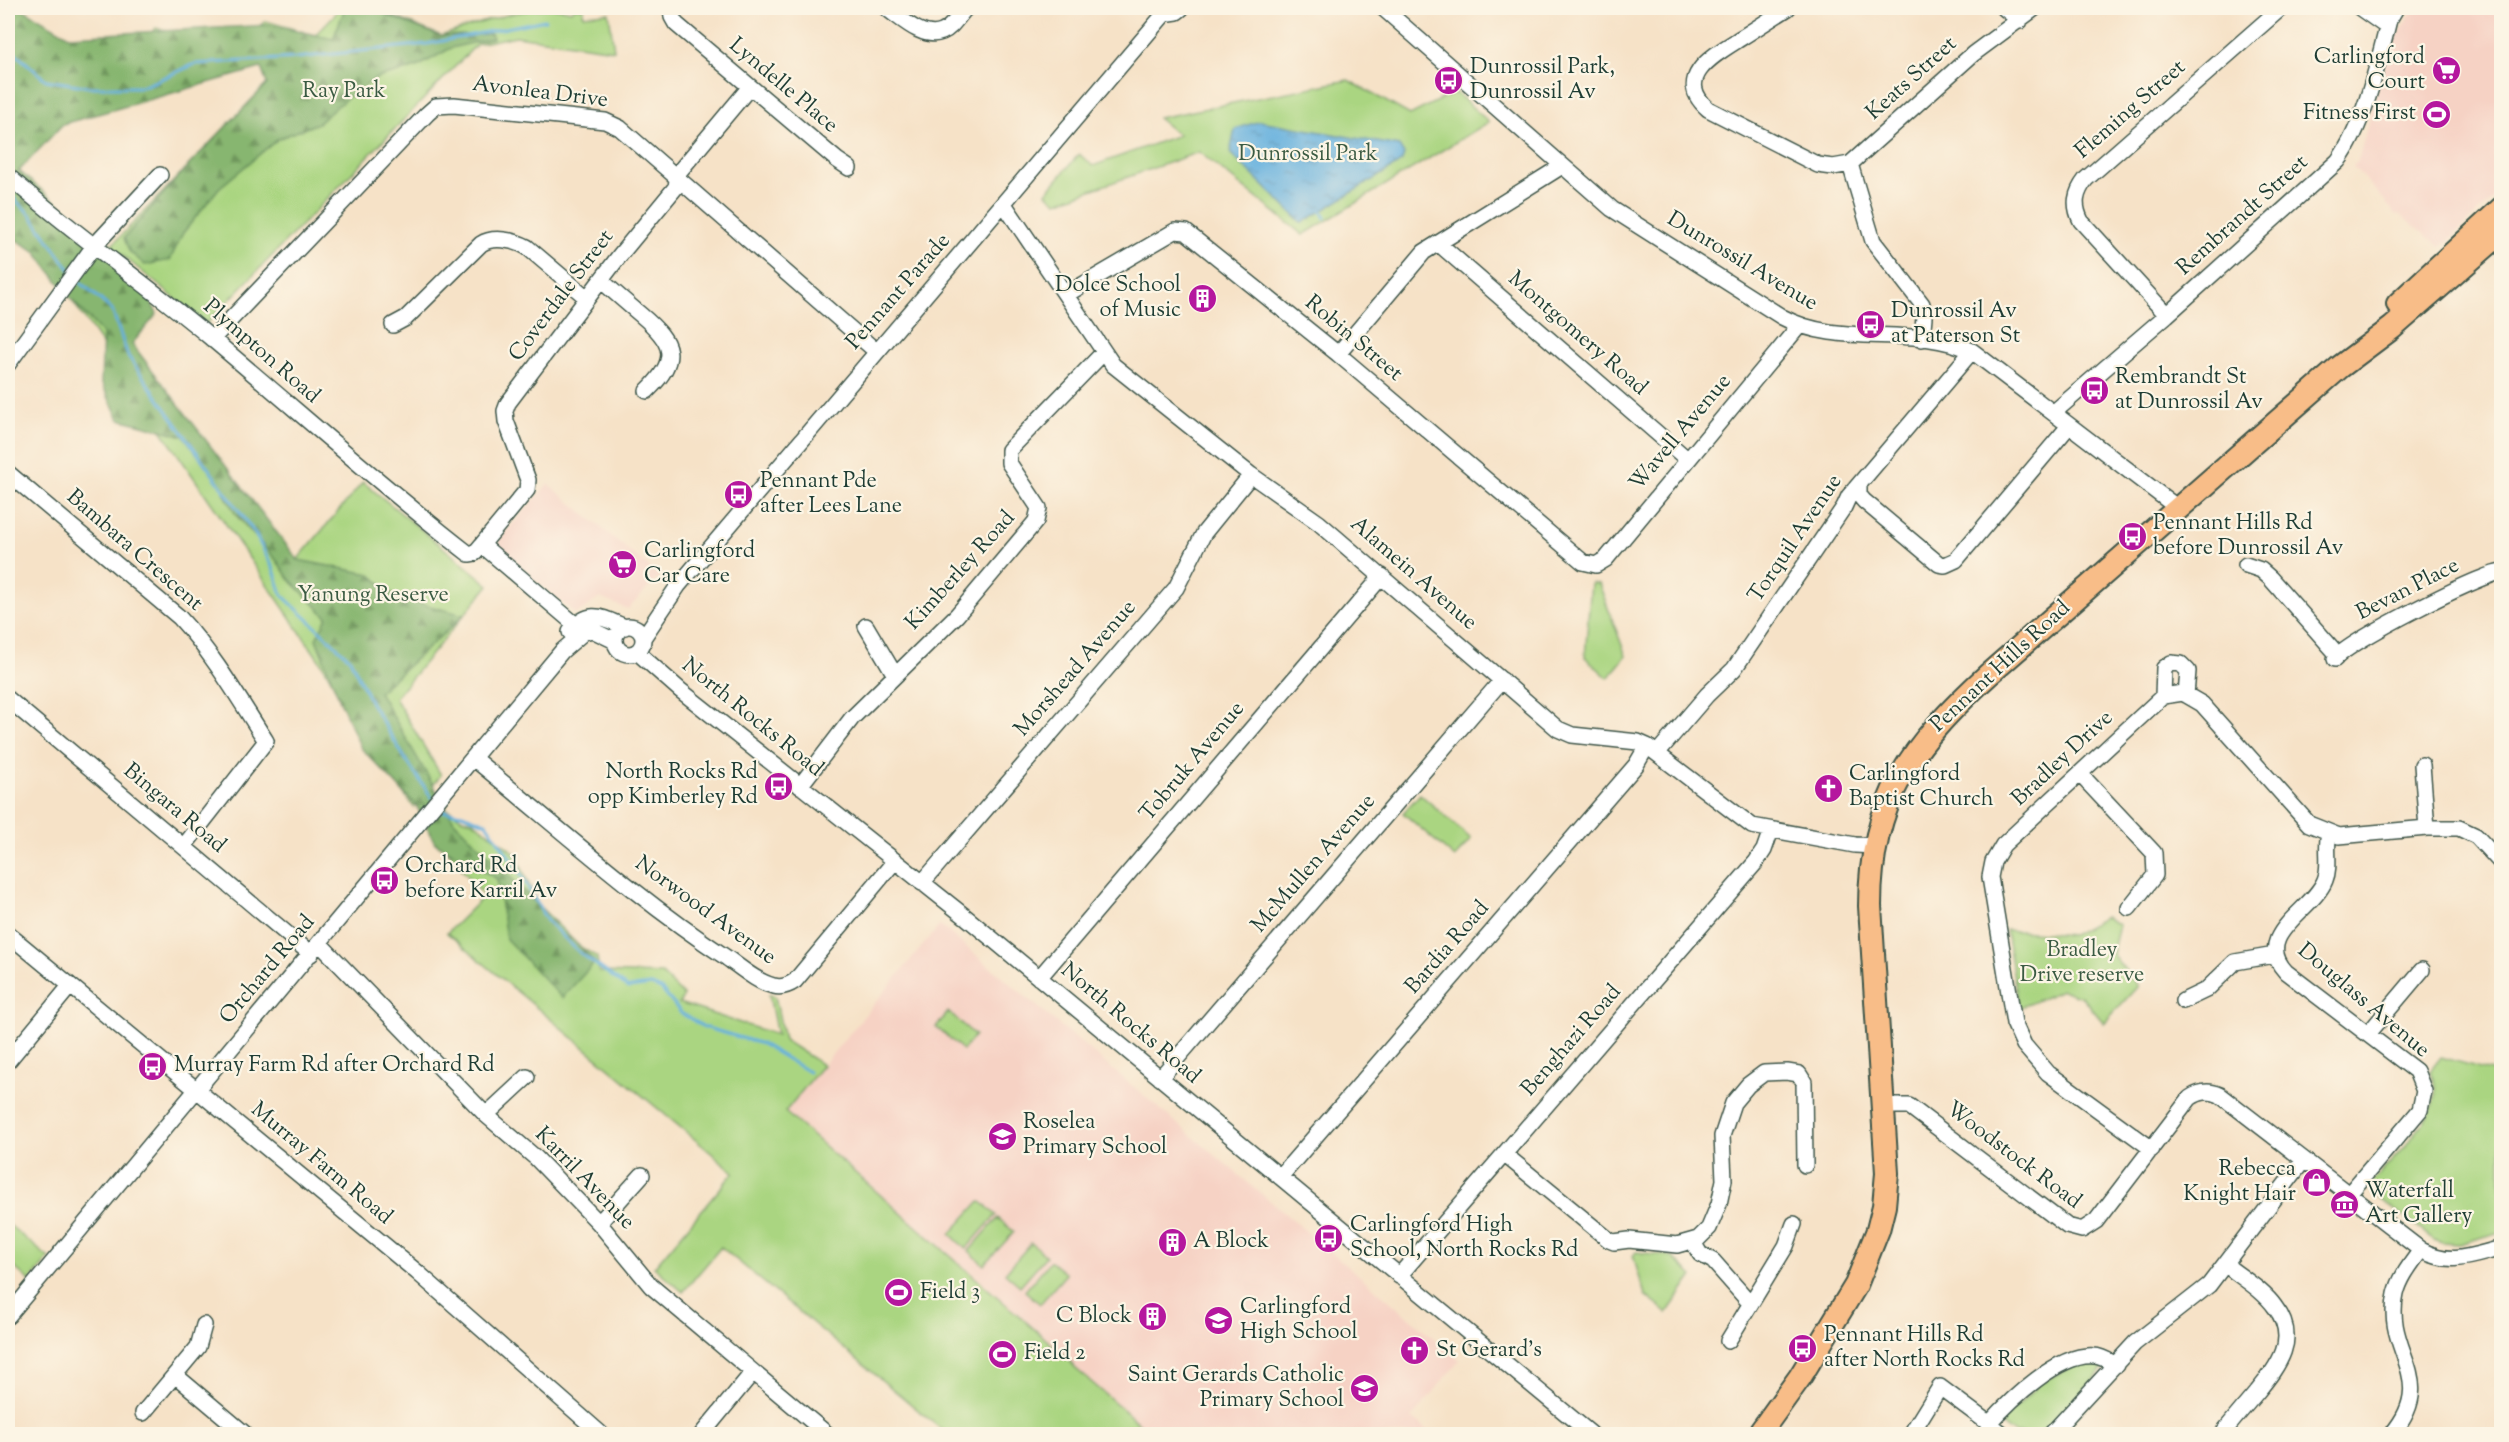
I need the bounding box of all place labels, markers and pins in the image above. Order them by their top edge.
place label: Carlingford Court [2314,42,2425,99]
place label: Dunrossil Park, Dunrossil Av [1470,52,1615,109]
supermarket icon: Carlingford Court [2430,55,2462,87]
bus stop icon: Dunrossil Park, Dunrossil Av [1433,65,1465,97]
place label: Fitness First [2303,98,2416,130]
sports icon: Fitness First [2421,98,2453,130]
place label: Dolce School of Music [1055,270,1181,327]
building icon: Dolce School of Music [1186,283,1218,315]
place label: Dunrossil Av at Paterson St [1891,296,2021,353]
bus stop icon: Dunrossil Av at Paterson St [1854,309,1886,341]
place label: Rembrandt St at Dunrossil Av [2115,362,2263,419]
bus stop icon: Rembrandt St at Dunrossil Av [2078,375,2110,407]
place label: Pennant Pde after Lees Lane [760,466,902,523]
bus stop icon: Pennant Pde after Lees Lane [723,479,755,511]
place label: Pennant Hills Rd before Dunrossil Av [2153,508,2344,565]
bus stop icon: Pennant Hills Rd before Dunrossil Av [2116,521,2148,553]
place label: Carlingford Car Care [644,536,755,593]
supermarket icon: Carlingford Car Care [607,549,639,581]
place label: North Rocks Rd opp Kimberley Rd [588,757,758,814]
place label: Carlingford Baptist Church [1849,759,1994,816]
bus stop icon: North Rocks Rd opp Kimberley Rd [763,770,795,802]
church icon: Carlingford Baptist Church [1812,772,1844,804]
place label: Orchard Rd before Karril Av [405,851,558,908]
bus stop icon: Orchard Rd before Karril Av [368,864,400,896]
bus stop icon: Murray Farm Rd after Orchard Rd [137,1050,169,1082]
place label: Murray Farm Rd after Orchard Rd [174,1050,495,1082]
place label: Roselea Primary School [1023,1107,1167,1164]
school or university icon: Roselea Primary School [986,1120,1018,1152]
place label: Rebecca Knight Hair [2183,1154,2296,1211]
shop icon: Rebecca Knight Hair [2301,1167,2333,1199]
place label: Waterfall Art Gallery [2365,1176,2473,1233]
museum icon: Waterfall Art Gallery [2328,1189,2360,1221]
place label: Carlingford High School, North Rocks Rd [1350,1210,1579,1267]
bus stop icon: Carlingford High School, North Rocks Rd [1313,1223,1345,1255]
building icon: A Block [1156,1226,1188,1258]
place label: A Block [1193,1226,1269,1258]
sports icon: Field 3 [883,1277,915,1309]
place label: Field 3 [920,1277,980,1309]
place label: Carlingford High School [1240,1292,1358,1349]
place label: C Block [1056,1301,1132,1333]
building icon: C Block [1137,1301,1169,1333]
school or university icon: Carlingford High School [1203,1305,1235,1337]
place label: Pennant Hills Rd after North Rocks Rd [1824,1320,2025,1377]
bus stop icon: Pennant Hills Rd after North Rocks Rd [1787,1333,1819,1365]
church icon: St Gerard's [1399,1335,1431,1367]
place label: St Gerard's [1436,1335,1542,1367]
sports icon: Field 2 [987,1338,1019,1370]
place label: Field 2 [1024,1338,1085,1370]
place label: Saint Gerards Catholic Primary School [1127,1360,1344,1417]
school or university icon: Saint Gerards Catholic Primary School [1349,1373,1381,1405]

